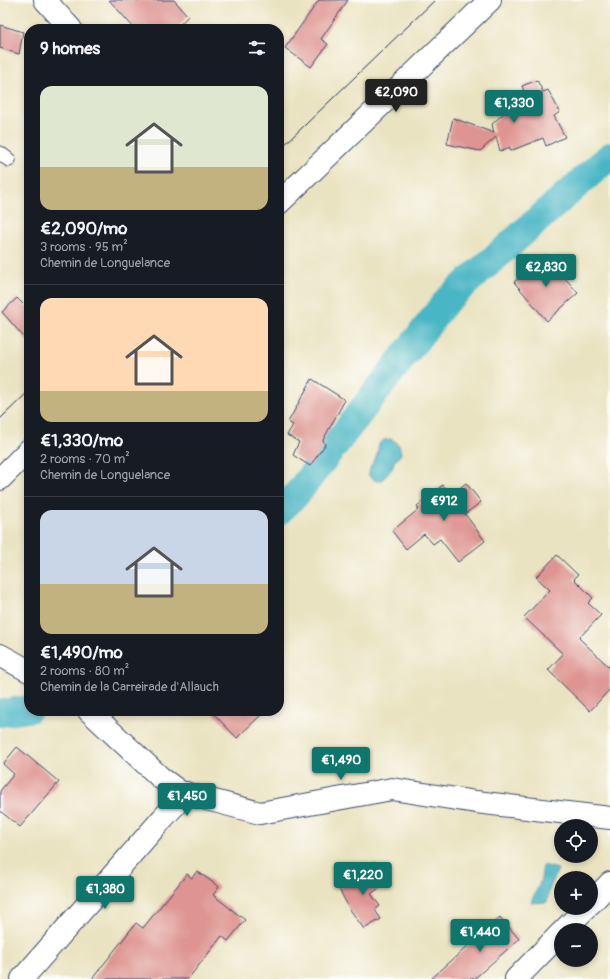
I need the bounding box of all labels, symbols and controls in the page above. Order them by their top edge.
icon: filters [246,37,268,59]
text: 9 homes [40,38,100,59]
pin: €2,090 [363,79,429,113]
text: €2,090 [374,84,418,100]
pin: €1,330 [481,90,547,124]
text: €1,330 [494,95,534,111]
icon: home [118,112,190,184]
text: €2,090/mo [40,218,127,239]
text: 3 rooms · 95 m² [40,239,128,255]
pin: €2,830 [513,254,579,288]
text: Chemin de Longuelance [40,255,170,271]
text: €2,830 [525,259,567,275]
icon: home [118,324,190,396]
text: €1,330/mo [40,430,123,451]
text: 2 rooms · 70 m² [40,451,130,467]
text: Chemin de Longuelance [40,467,170,483]
pin: €912 [420,488,468,522]
text: €912 [430,493,458,509]
icon: home [118,536,190,608]
text: €1,490/mo [40,642,123,663]
text: 2 rooms · 80 m² [40,663,129,679]
text: Chemin de la Carreirade d'Allauch [40,679,219,695]
pin: €1,490 [308,747,374,781]
text: €1,490 [321,752,361,768]
pin: €1,450 [154,783,220,817]
text: €1,450 [167,788,207,804]
map controls [554,819,598,967]
button: locate [554,819,598,863]
pin: €1,220 [330,862,396,896]
text: €1,220 [343,867,383,883]
button: + [554,871,598,915]
pin: €1,380 [72,876,138,910]
text: €1,380 [85,881,125,897]
pin: €1,440 [447,919,513,953]
button: − [554,923,598,967]
text: €1,440 [460,924,500,940]

